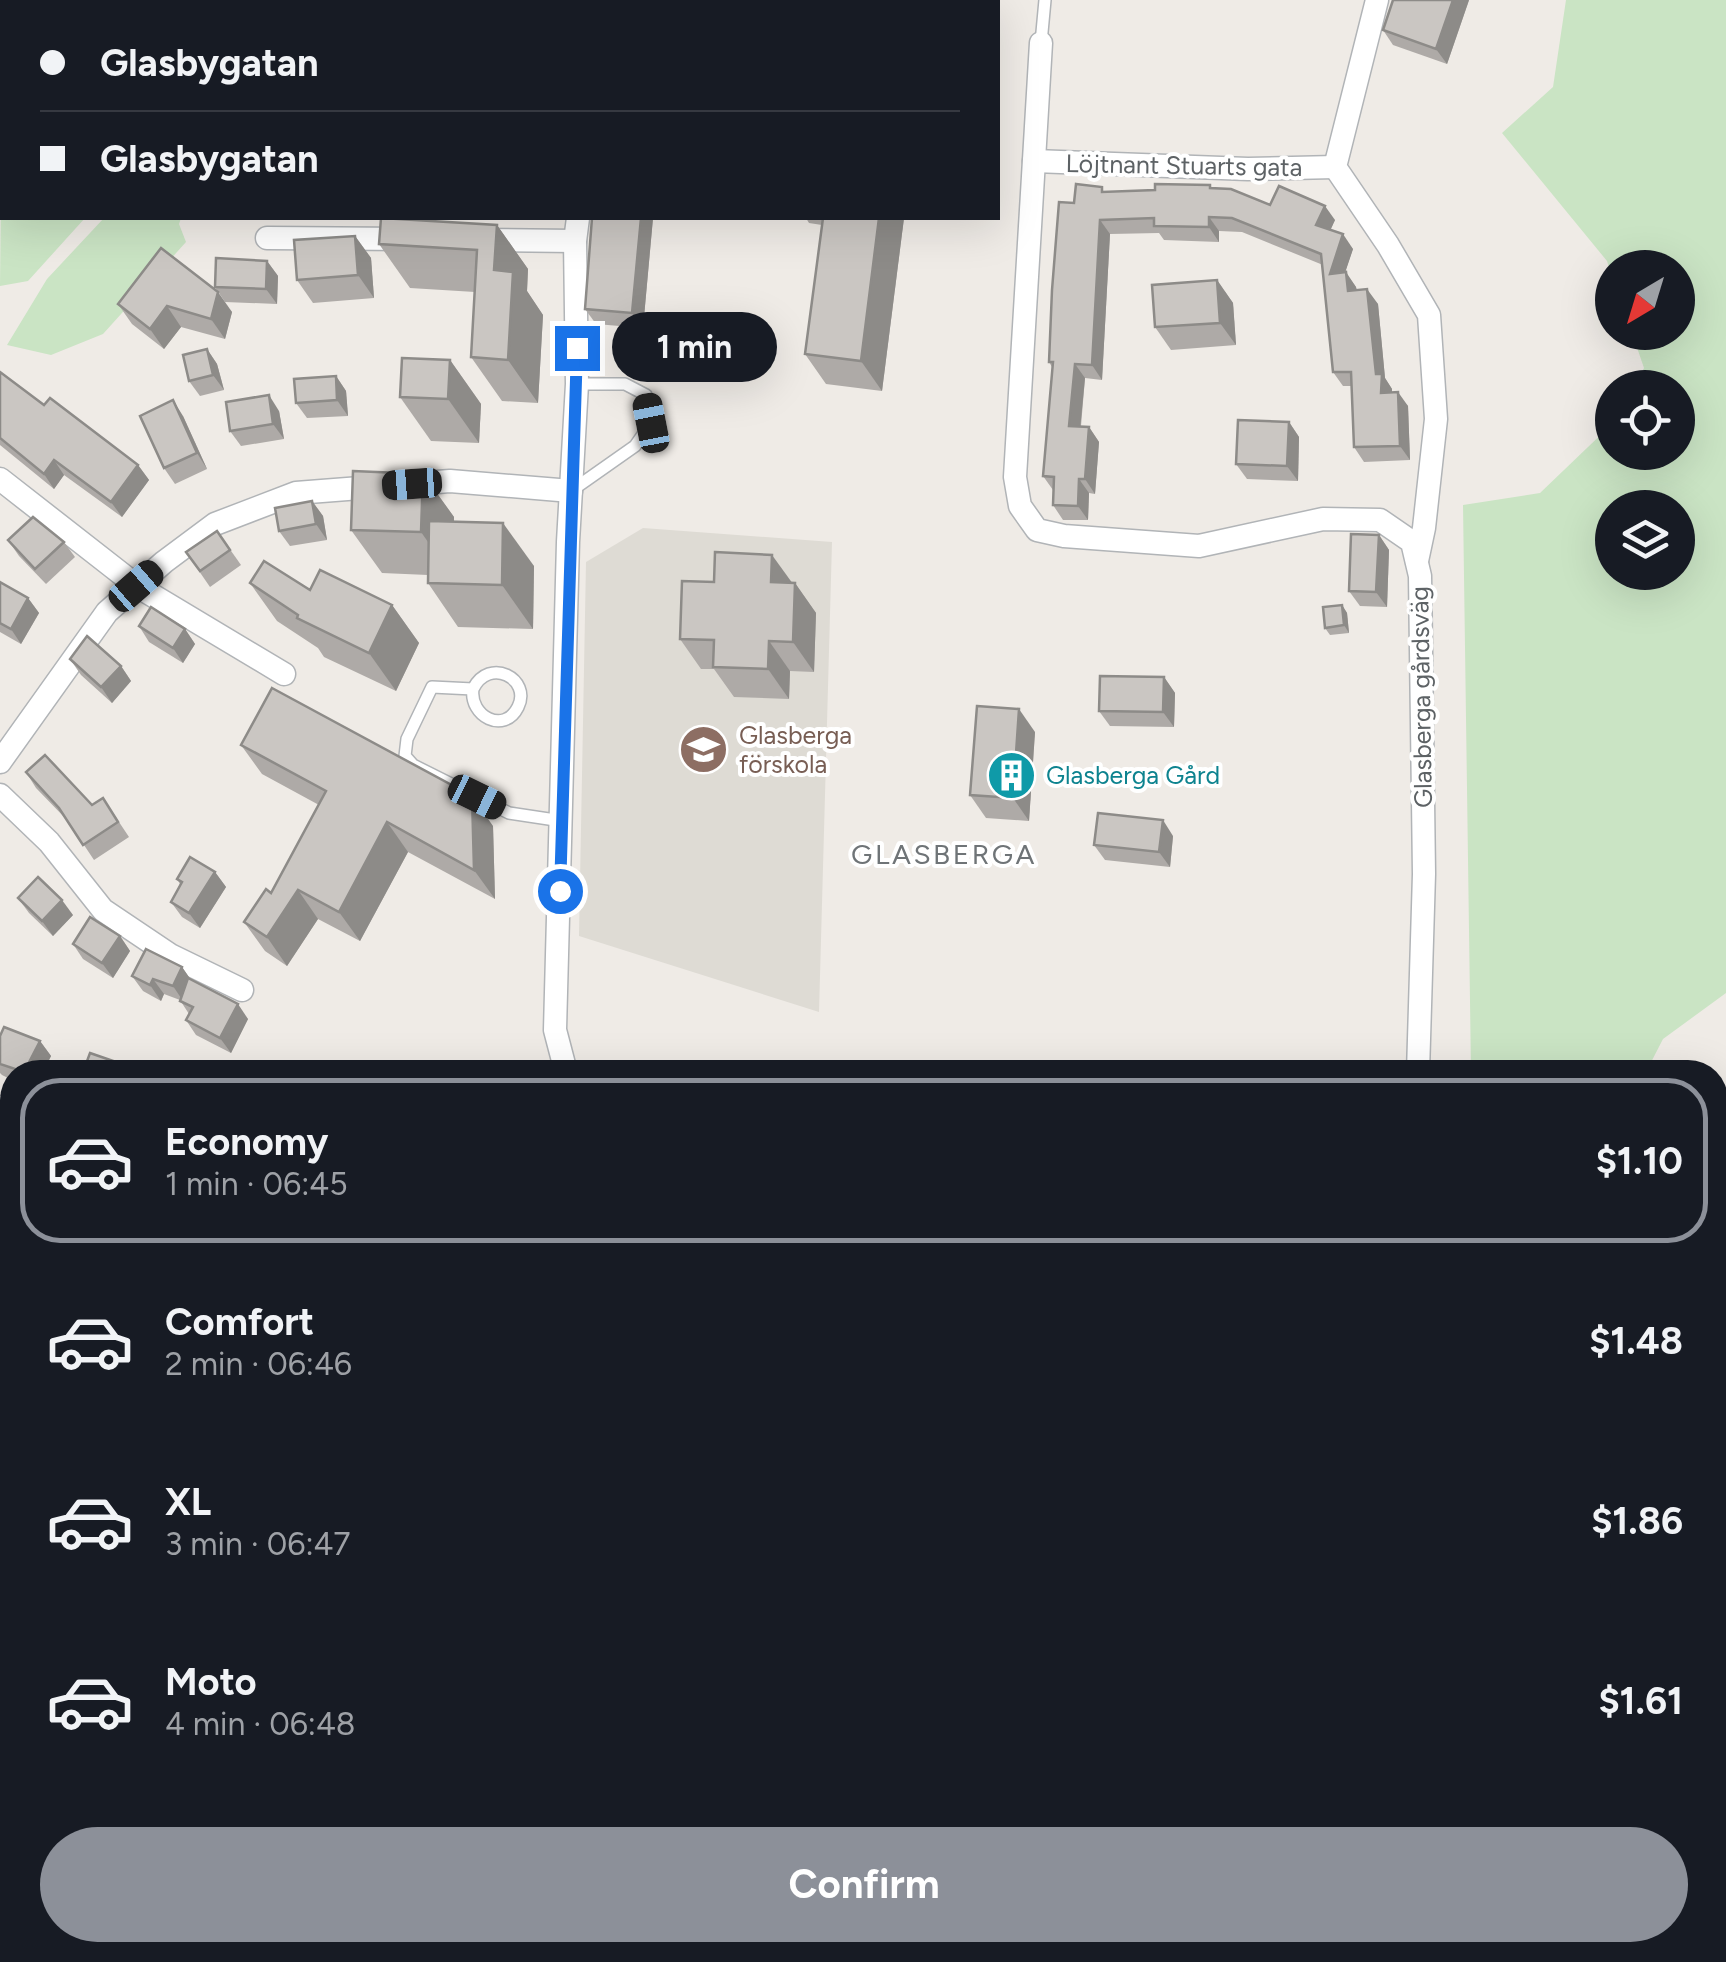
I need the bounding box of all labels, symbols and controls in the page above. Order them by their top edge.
text: Glasbygatan [100,40,319,86]
text: Glasbygatan [100,136,319,182]
street label: Löjtnant Stuarts gata [1065,148,1303,182]
north arrow [1595,250,1695,350]
map controls [1595,250,1695,590]
callout: 1 min [612,313,777,383]
route end [555,326,600,371]
text: 1 min [657,328,732,366]
button: locate [1595,370,1695,470]
car [631,391,671,455]
car [381,467,443,501]
button: layers [1595,490,1695,590]
car [104,555,168,617]
street label: Glasberga gårdsväg [1404,586,1438,808]
place label: Glasberga förskola [739,720,852,779]
school or university icon: Glasberga förskola [678,723,730,775]
building icon: Glasberga Gård [985,749,1037,801]
place label: Glasberga Gård [1046,760,1220,790]
car [443,770,511,824]
district label: GLASBERGA [851,837,1037,871]
route start [538,869,583,914]
icon: car [45,1116,135,1206]
text: Economy [165,1119,328,1165]
text: $1.10 [1596,1138,1683,1184]
text: 1 min · 06:45 [165,1165,348,1203]
icon: car [45,1296,135,1386]
text: Comfort [165,1299,314,1345]
text: $1.48 [1589,1318,1683,1364]
text: 2 min · 06:46 [165,1345,352,1383]
icon: car [45,1476,135,1566]
text: XL [165,1479,211,1525]
text: $1.86 [1591,1498,1683,1544]
text: 3 min · 06:47 [165,1525,351,1563]
icon: car [45,1656,135,1746]
text: Moto [165,1659,257,1705]
text: $1.61 [1598,1678,1683,1724]
text: 4 min · 06:48 [165,1705,355,1743]
button: Confirm [40,1827,1688,1942]

